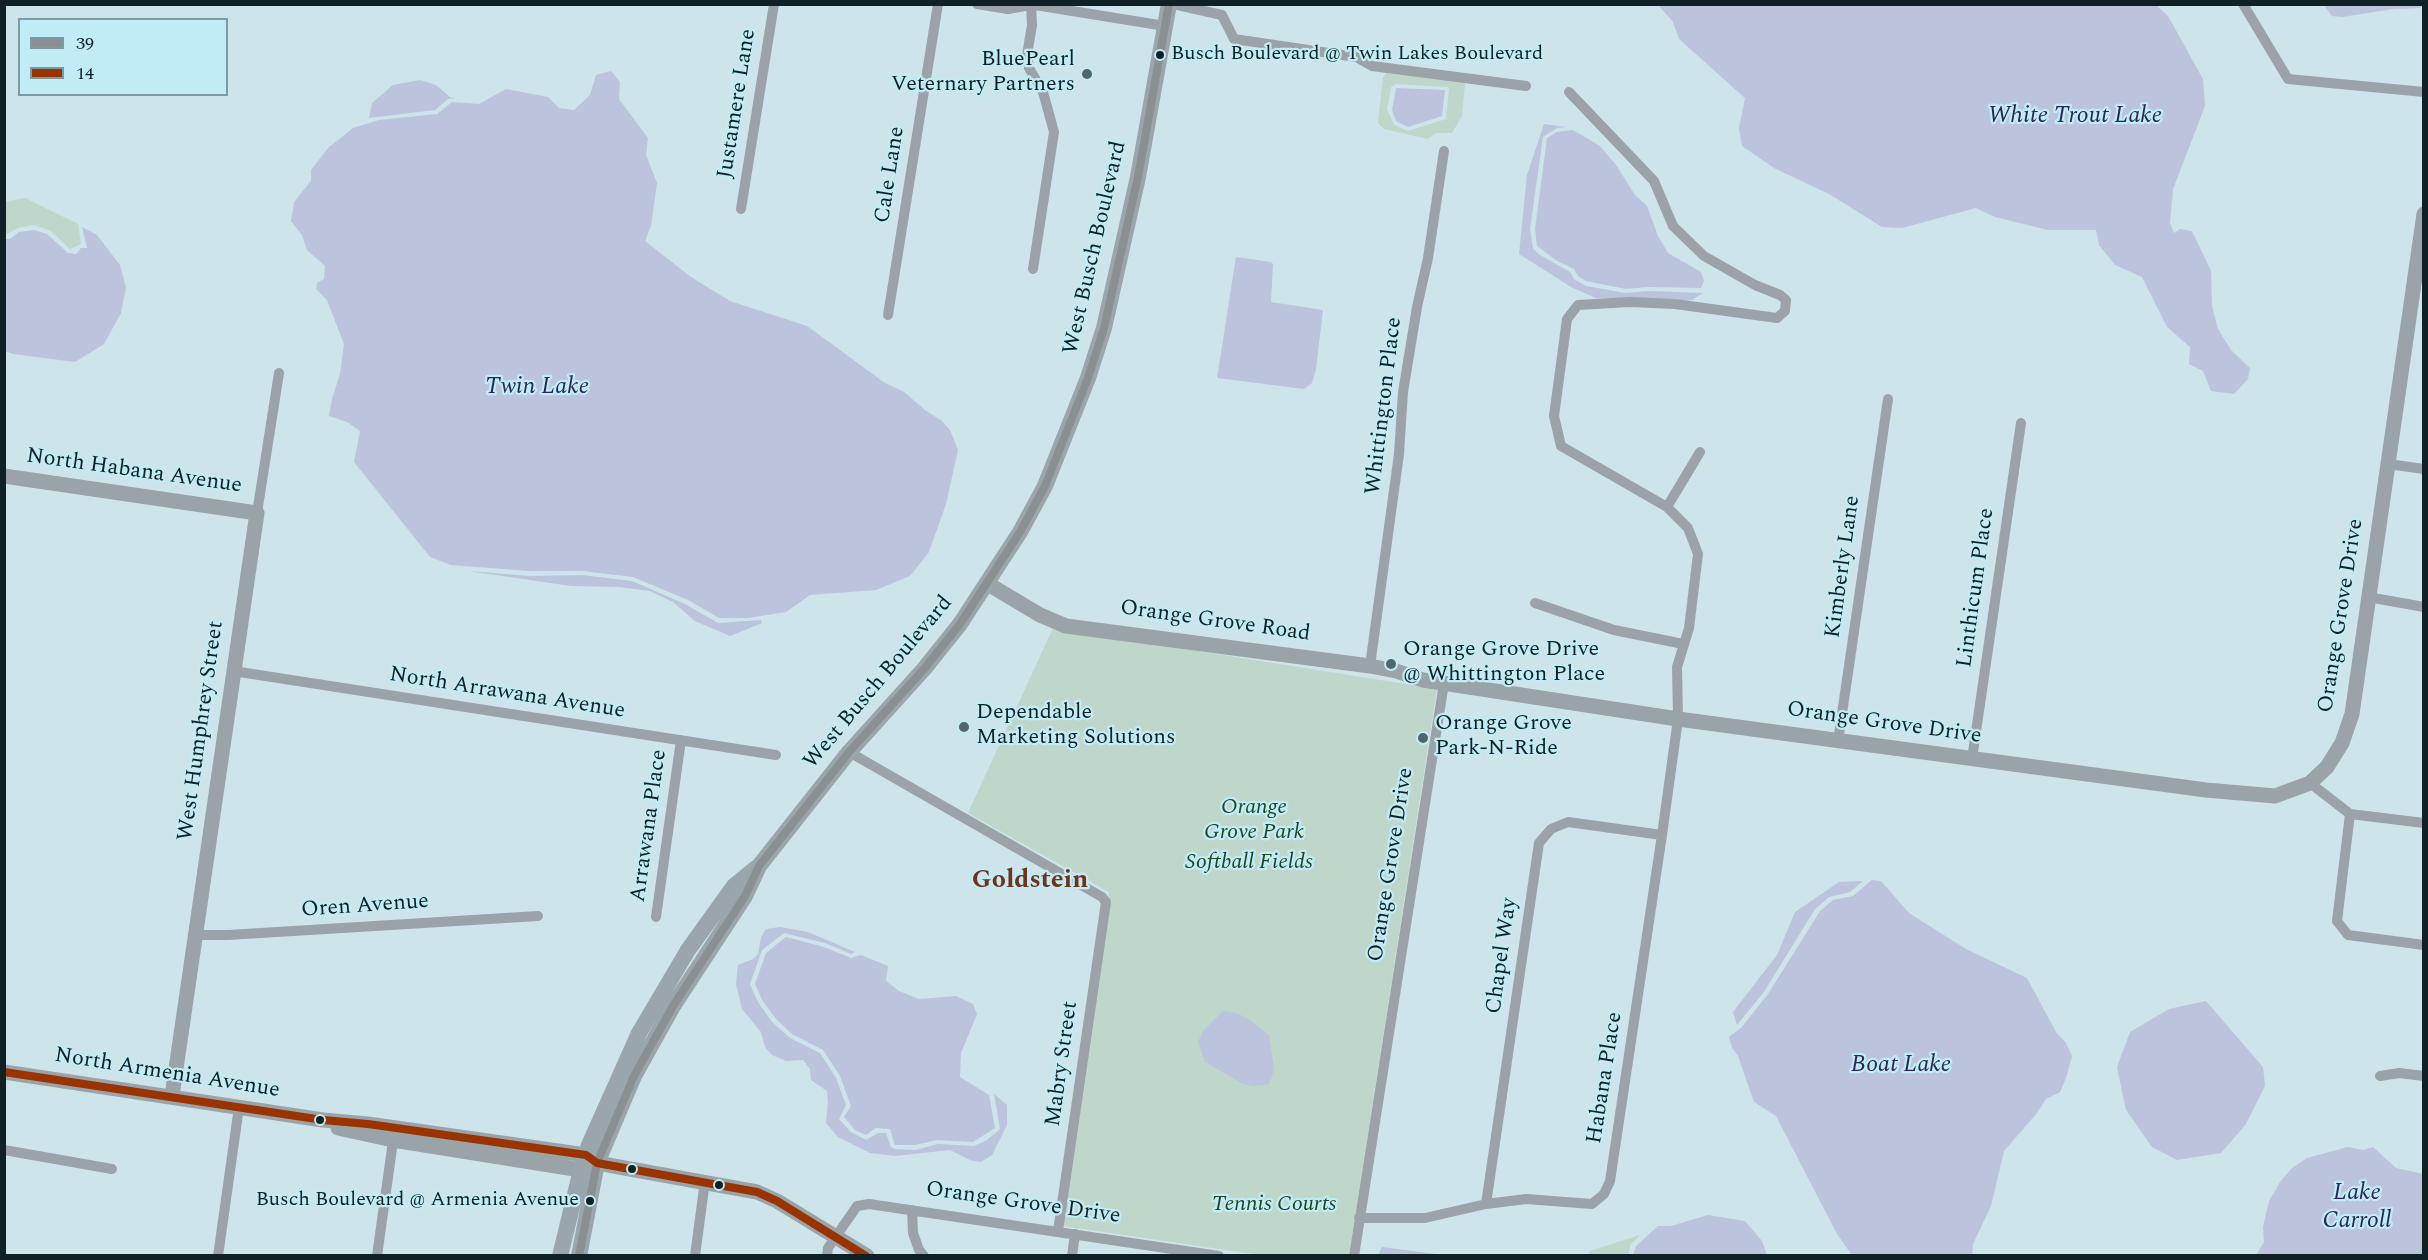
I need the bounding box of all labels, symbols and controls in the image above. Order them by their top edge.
legend [18,18,228,96]
street label: Justamere Lane [713,27,763,181]
text: 39 [76,30,94,57]
place label: Busch Boulevard @ Twin Lakes Boulevard [1171,43,1543,67]
place label: BluePearl Veternary Partners [891,48,1075,100]
marker: Busch Boulevard @ Twin Lakes Boulevard [1154,49,1166,61]
text: 14 [76,60,94,87]
marker: BluePearl Veternary Partners [1080,67,1094,81]
water label: White Trout Lake [1988,103,2162,131]
street label: Cale Lane [870,125,912,225]
street label: West Busch Boulevard [1059,139,1133,357]
street label: Whittington Place [1361,316,1409,496]
water label: Twin Lake [485,374,589,402]
street label: North Habana Avenue [24,444,244,500]
street label: Kimberly Lane [1821,494,1867,640]
street label: Linthicum Place [1953,507,2001,669]
street label: Orange Grove Drive [2314,517,2370,715]
street label: West Busch Boulevard [799,591,959,775]
street label: Orange Grove Road [1118,596,1312,648]
street label: West Humphrey Street [173,619,231,843]
place label: Orange Grove Drive @ Whittington Place [1403,638,1605,690]
marker: Orange Grove Drive @ Whittington Place [1384,657,1398,671]
street label: North Arrawana Avenue [387,662,627,726]
street label: Orange Grove Drive [1785,697,1983,751]
place label: Dependable Marketing Solutions [976,701,1176,752]
place label: Orange Grove Park-N-Ride [1435,712,1572,764]
marker: Dependable Marketing Solutions [957,720,971,734]
marker: Orange Grove Park-N-Ride [1416,731,1430,745]
street label: Arrawana Place [626,748,674,904]
street label: Orange Grove Drive [1364,766,1420,964]
park label: Orange Grove Park [1204,796,1304,848]
park label: Softball Fields [1185,851,1313,877]
district label: Goldstein [972,866,1088,898]
street label: Oren Avenue [300,889,430,925]
street label: Chapel Way [1482,896,1524,1016]
street label: Mabry Street [1041,999,1085,1129]
street label: Habana Place [1583,1010,1629,1146]
street label: North Armenia Avenue [53,1043,281,1105]
water label: Boat Lake [1851,1052,1951,1080]
unlabelled marker [314,1114,326,1126]
unlabelled marker [626,1163,638,1175]
street label: Orange Grove Drive [924,1177,1122,1231]
unlabelled marker [713,1179,725,1191]
water label: Lake Carroll [2323,1180,2391,1236]
place label: Busch Boulevard @ Armenia Avenue [256,1189,579,1213]
park label: Tennis Courts [1212,1193,1336,1219]
marker: Busch Boulevard @ Armenia Avenue [584,1195,596,1207]

